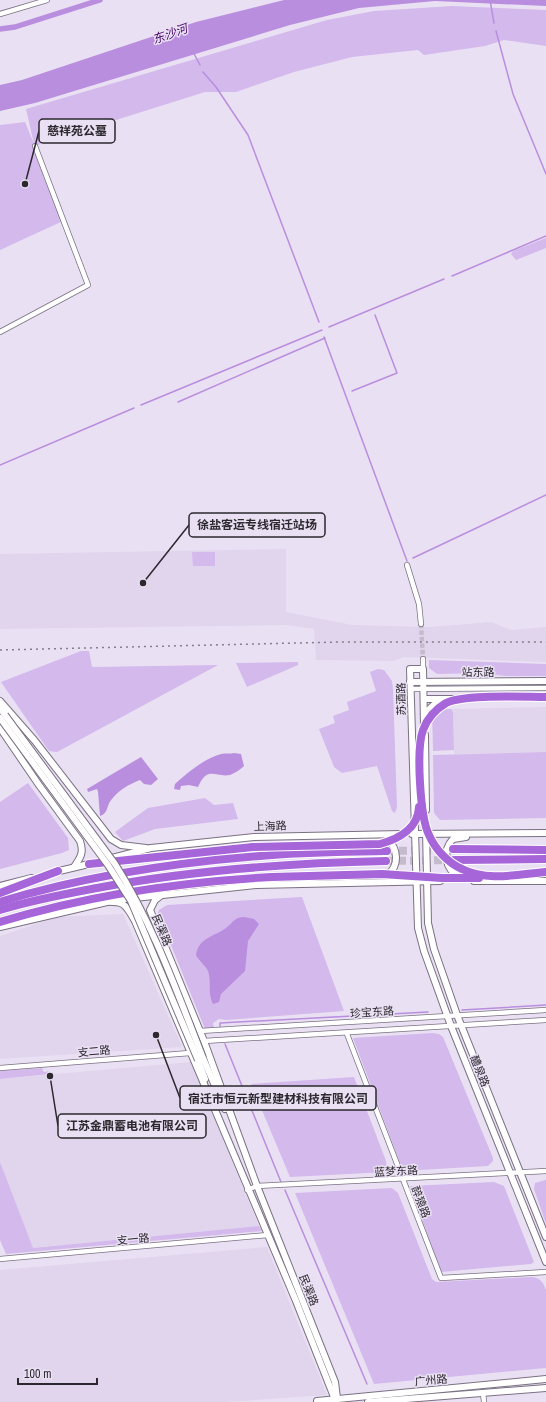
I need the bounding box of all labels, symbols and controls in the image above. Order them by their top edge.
water label: 东沙河 [150,20,192,47]
callout: 慈祥苑公墓 [39,119,115,143]
text: 慈祥苑公墓 [47,123,107,139]
callout: 徐盐客运专线宿迁站场 [189,513,325,537]
text: 徐盐客运专线宿迁站场 [197,517,317,533]
street label: 站东路 [462,665,495,679]
street label: 苏酒路 [394,682,408,716]
street label: 上海路 [253,818,287,834]
street label: 民渠路 [149,912,175,948]
street label: 珍宝东路 [350,1003,394,1021]
street label: 支二路 [77,1043,111,1059]
street label: 醴泉路 [467,1053,493,1089]
callout: 宿迁市恒元新型建材科技有限公司 [180,1086,376,1110]
text: 宿迁市恒元新型建材科技有限公司 [188,1091,368,1107]
callout: 江苏金鼎蓄电池有限公司 [58,1114,206,1138]
text: 江苏金鼎蓄电池有限公司 [66,1118,198,1134]
street label: 蓝梦东路 [374,1163,418,1179]
street label: 醉猿路 [409,1184,433,1220]
street label: 支一路 [116,1231,150,1247]
street label: 民渠路 [296,1272,322,1308]
scale bar [18,1360,97,1386]
text: 100 m [24,1366,51,1382]
street label: 广州路 [414,1372,448,1388]

